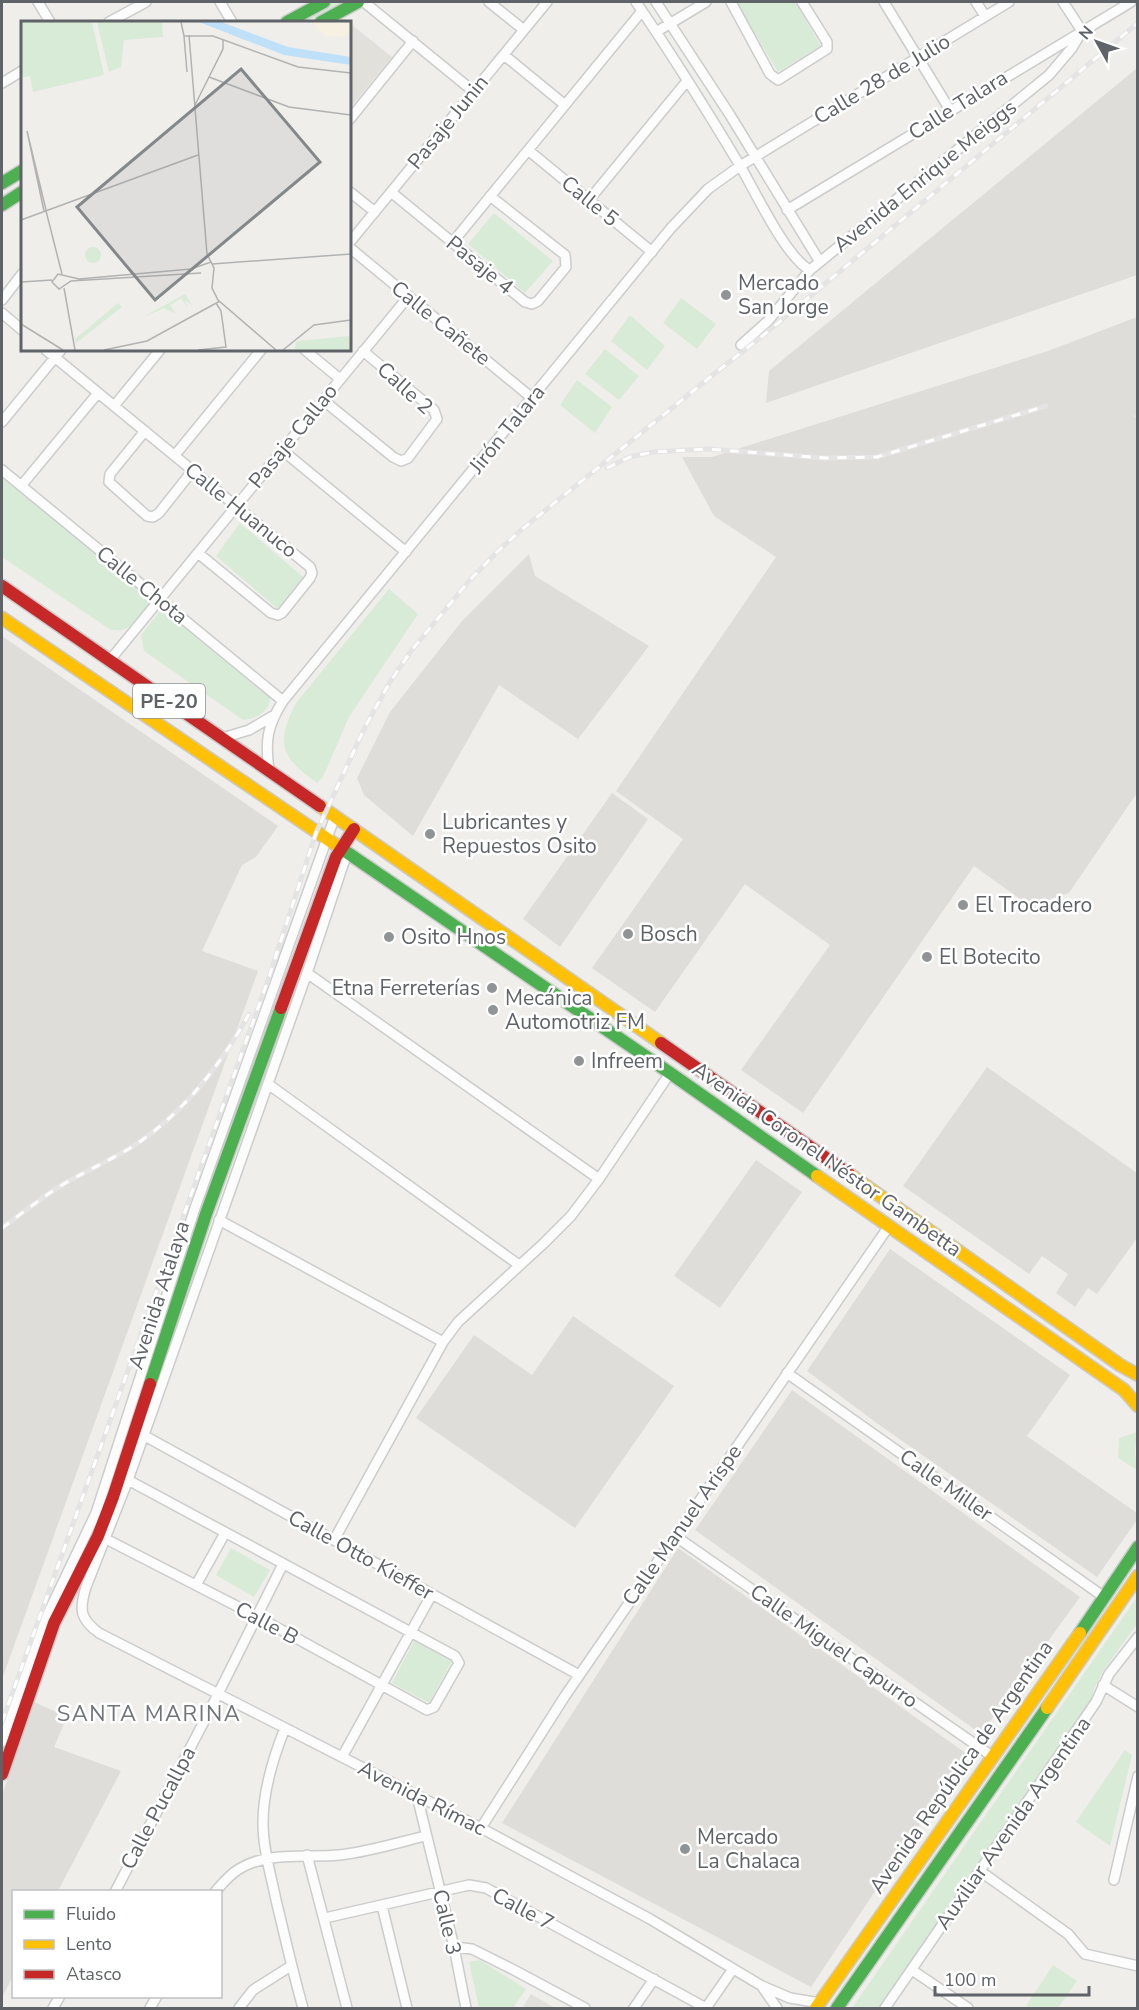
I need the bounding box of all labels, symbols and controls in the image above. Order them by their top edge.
north arrow [1067,12,1127,72]
inset map [21,21,351,351]
text: N [1074,21,1099,45]
street label: Calle 28 de Julio [809,27,955,131]
street label: Calle Talara [903,63,1013,147]
street label: Pasaje Junin [401,69,495,175]
street label: Avenida Enrique Meiggs [828,93,1022,259]
street label: Calle 5 [555,169,625,233]
street label: Pasaje 4 [440,229,520,301]
place label: Mercado San Jorge [738,269,829,321]
street label: Calle Cañete [385,274,497,372]
marker: Mercado San Jorge [719,288,733,302]
street label: Calle 2 [371,355,439,421]
street label: Pasaje Callao [242,378,344,494]
street label: Jirón Talara [462,379,551,480]
street label: Calle Huanuco [179,456,303,564]
street label: Calle Chota [90,540,194,630]
road number: PE-20 [133,684,205,718]
place label: Lubricantes y Repuestos Osito [442,808,597,860]
marker: Lubricantes y Repuestos Osito [423,827,437,841]
place label: El Trocadero [975,891,1092,919]
marker: El Trocadero [956,898,970,912]
place label: Bosch [640,920,698,948]
place label: Osito Hnos [401,923,506,951]
marker: Bosch [621,927,635,941]
marker: Osito Hnos [382,930,396,944]
place label: El Botecito [939,943,1041,971]
marker: El Botecito [920,950,934,964]
place label: Etna Ferreterías [332,974,480,1002]
marker: Etna Ferreterías [485,981,499,995]
place label: Mecánica Automotriz FM [505,984,645,1036]
marker: Mecánica Automotriz FM [486,1003,500,1017]
place label: Infreem [591,1047,663,1075]
marker: Infreem [572,1054,586,1068]
street label: Avenida Coronel Néstor Gambetta [687,1055,967,1263]
street label: Avenida Atalaya [122,1217,196,1373]
street label: Calle Manuel Arispe [616,1439,748,1611]
street label: Calle Miller [894,1443,999,1528]
street label: Calle Otto Kieffer [283,1503,439,1607]
street label: Calle Miguel Capurro [744,1577,924,1715]
street label: Calle B [230,1595,304,1651]
street label: Avenida República de Argentina [863,1635,1059,1899]
district label: SANTA MARINA [57,1699,241,1729]
street label: Auxiliar Avenida Argentina [929,1711,1097,1935]
street label: Calle Pucallpa [114,1742,202,1874]
street label: Avenida Rímac [353,1754,491,1842]
place label: Mercado La Chalaca [697,1823,800,1875]
marker: Mercado La Chalaca [678,1842,692,1856]
street label: Calle 7 [487,1881,559,1937]
street label: Calle 3 [426,1886,468,1958]
legend [12,1890,222,1998]
text: Fluido [66,1902,116,1926]
text: Lento [66,1932,112,1956]
scale bar [935,1959,1090,1997]
text: Atasco [66,1962,122,1986]
text: 100 m [944,1968,996,1992]

